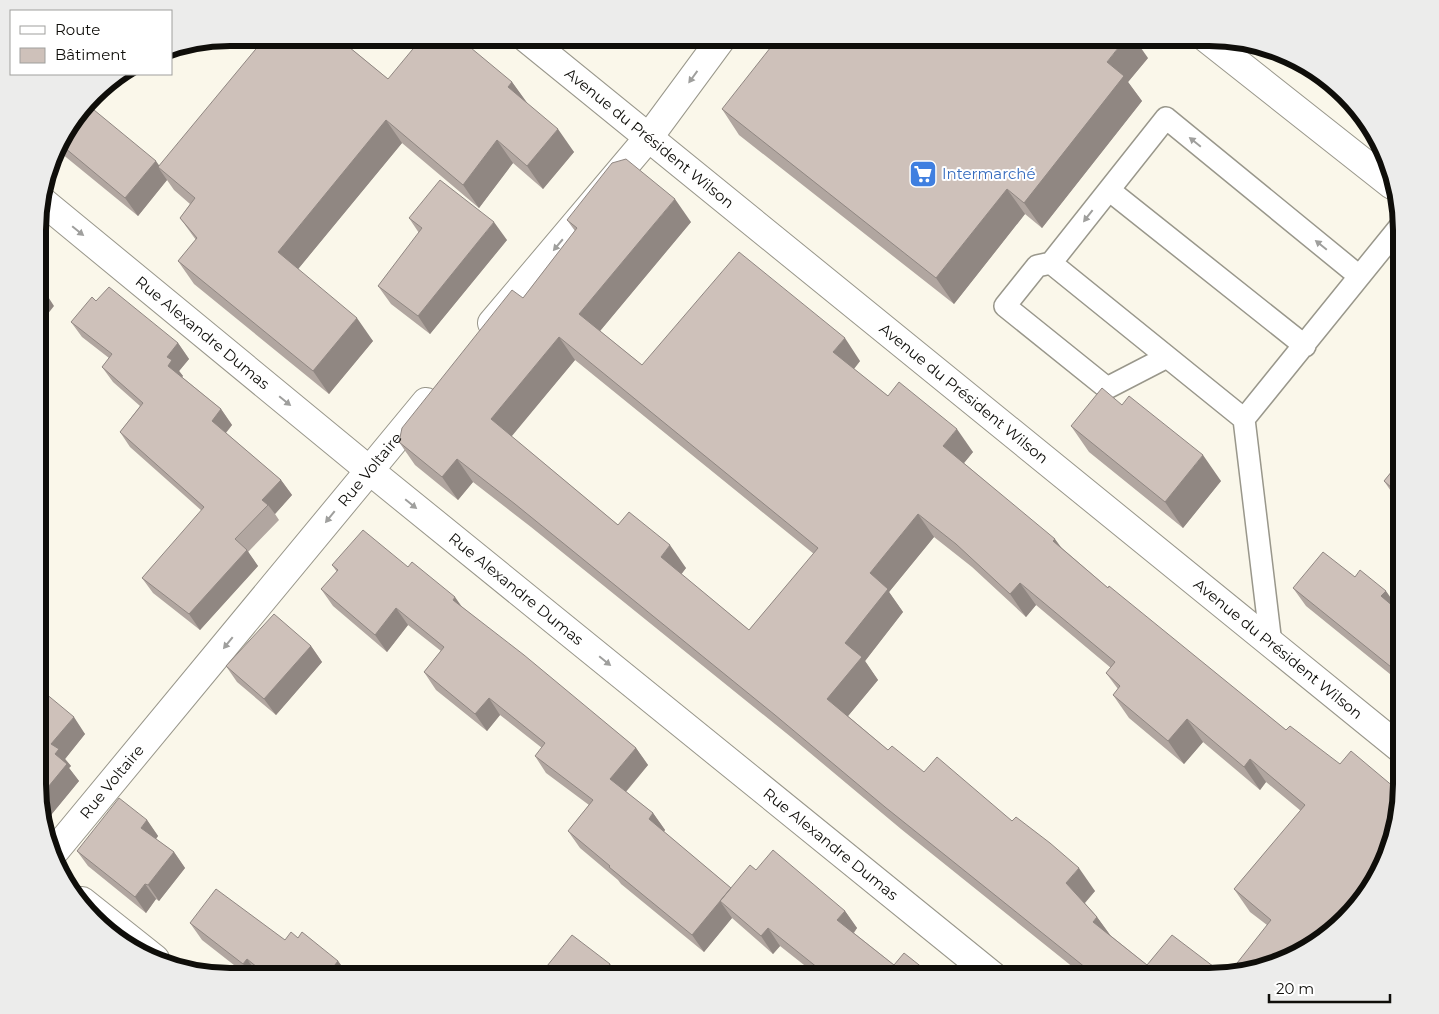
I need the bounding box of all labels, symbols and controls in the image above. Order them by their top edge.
legend [10,10,172,75]
text: Route [55,20,100,39]
text: Bâtiment [55,45,127,64]
street label: Avenue du Président Wilson [561,64,738,212]
one-way arrow [688,70,698,84]
one-way arrow [1189,137,1202,148]
supermarket icon: Intermarché [908,159,938,189]
place label: Intermarché [942,164,1036,183]
one-way arrow [1083,209,1094,222]
one-way arrow [72,226,85,237]
one-way arrow [553,238,564,251]
one-way arrow [1315,240,1327,251]
street label: Rue Alexandre Dumas [132,272,274,393]
street label: Avenue du Président Wilson [876,319,1052,468]
one-way arrow [279,395,291,406]
street label: Rue Voltaire [333,428,406,510]
one-way arrow [404,498,417,509]
one-way arrow [325,510,336,523]
street label: Rue Alexandre Dumas [445,528,588,649]
street label: Avenue du Président Wilson [1190,574,1367,723]
one-way arrow [222,636,233,649]
one-way arrow [598,656,611,667]
street label: Rue Voltaire [75,741,148,822]
street label: Rue Alexandre Dumas [760,784,902,904]
scale bar [1269,972,1390,1004]
text: 20 m [1276,979,1314,998]

